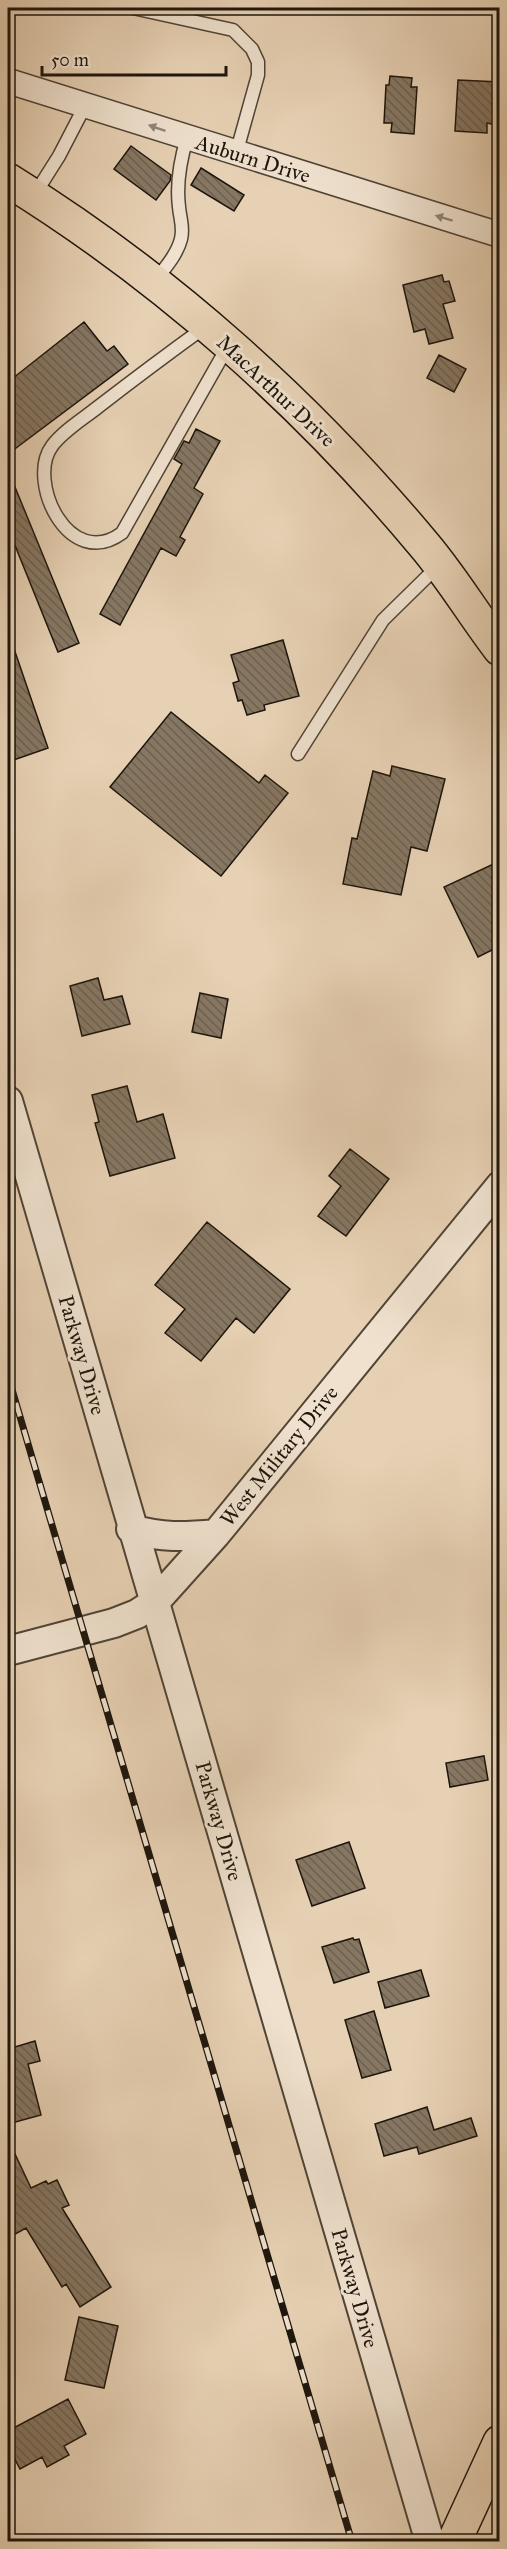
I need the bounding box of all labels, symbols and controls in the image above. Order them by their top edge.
scale bar [42,39,226,77]
text: 50 m [51,49,89,71]
one-way arrow [148,123,166,133]
street label: Auburn Drive [191,129,314,189]
one-way arrow [435,213,453,222]
street label: MacArthur Drive [211,329,341,453]
street label: Parkway Drive [53,1292,112,1418]
street label: West Military Drive [214,1380,344,1532]
street label: Parkway Drive [190,1758,249,1884]
street label: Parkway Drive [326,2225,385,2351]

